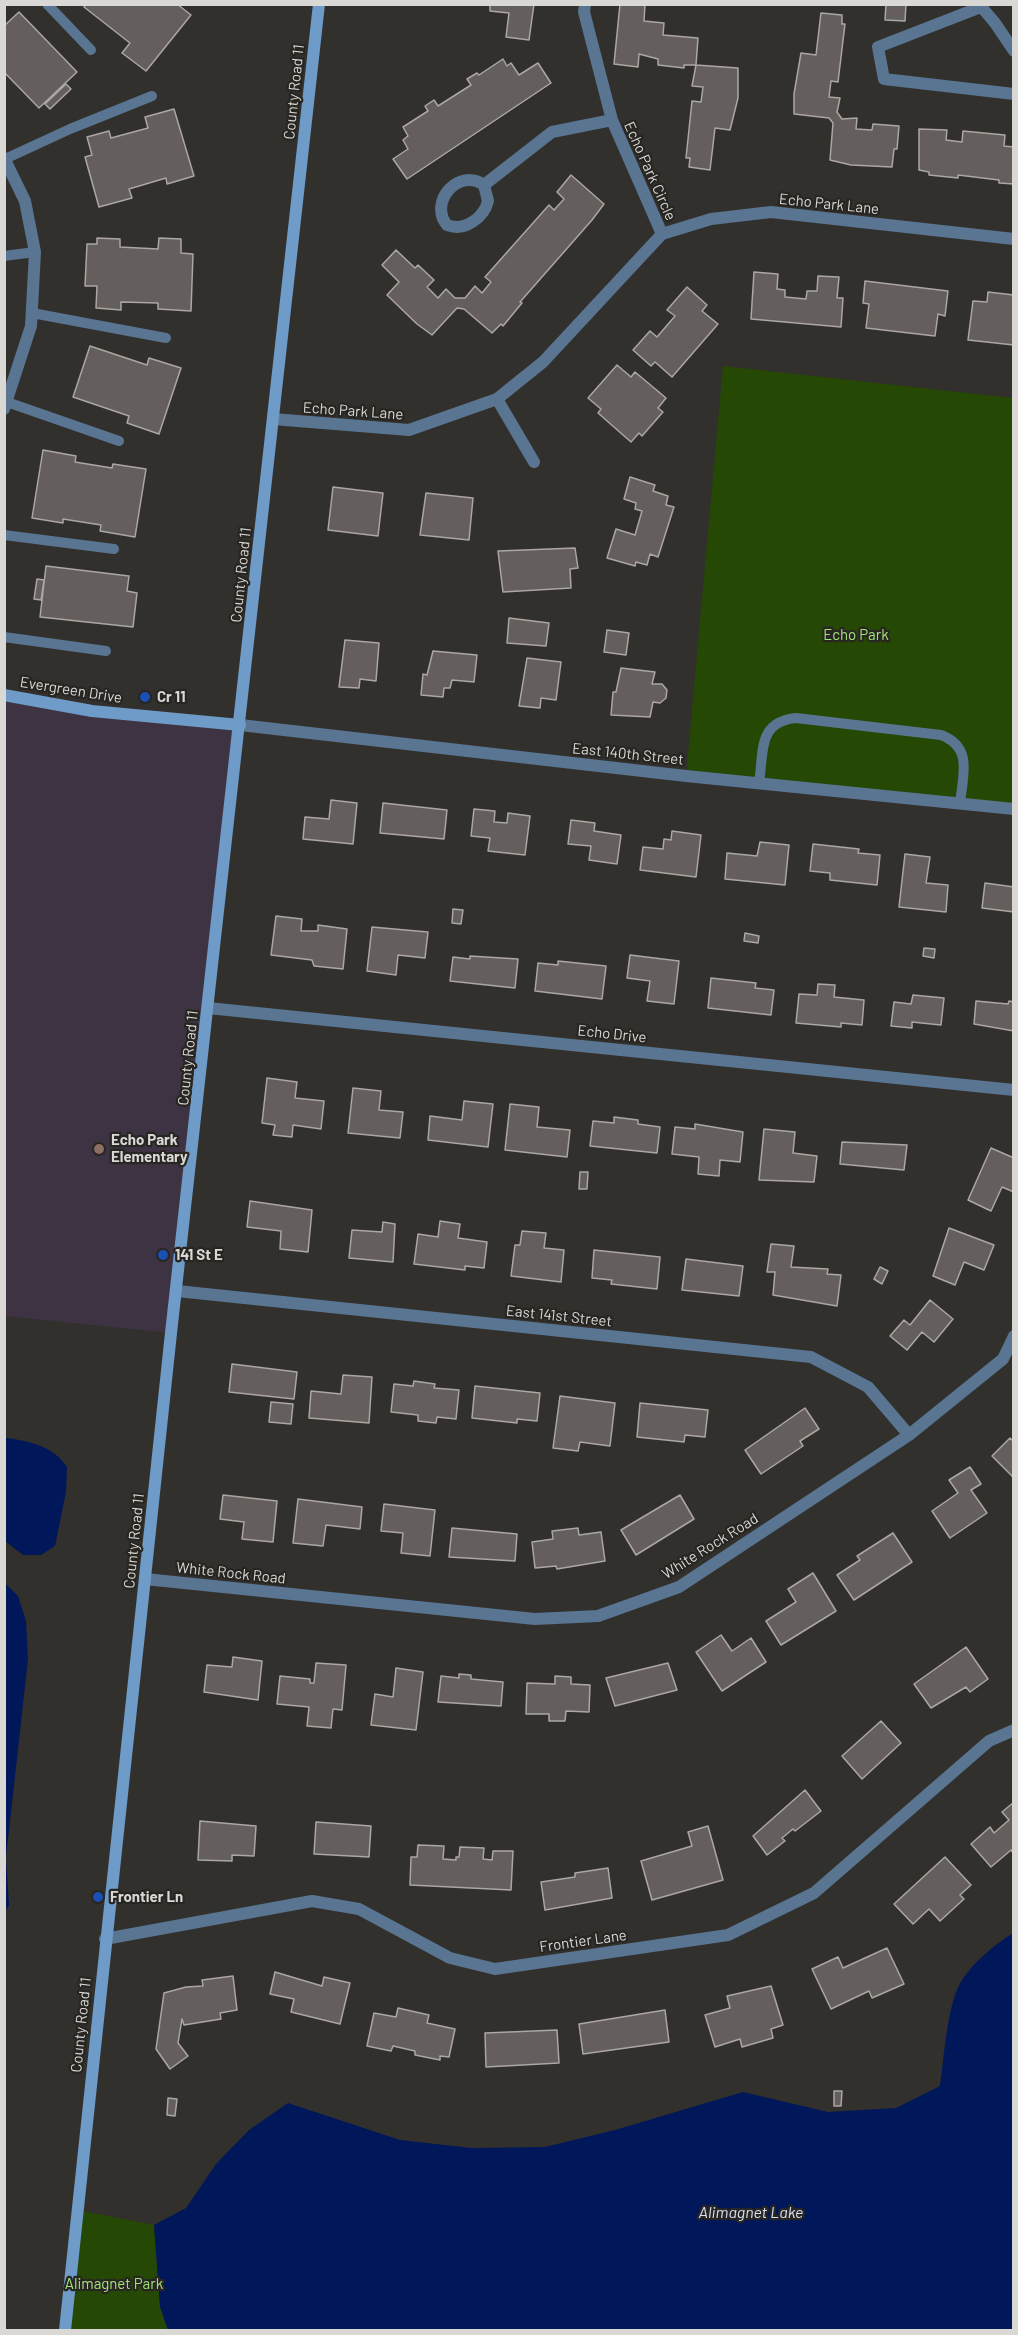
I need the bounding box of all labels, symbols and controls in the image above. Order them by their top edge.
street label: County Road 11 [280,44,308,140]
street label: Echo Park Circle [620,119,680,223]
street label: Echo Park Lane [778,190,880,218]
street label: Echo Park Lane [302,399,404,423]
street label: County Road 11 [227,527,255,623]
park label: Echo Park [823,626,889,644]
street label: Evergreen Drive [19,673,123,707]
place label: Cr 11 [157,688,186,706]
marker: Cr 11 [138,690,152,704]
street label: East 140th Street [571,739,685,769]
street label: County Road 11 [174,1010,202,1106]
street label: Echo Drive [577,1021,647,1047]
place label: Echo Park Elementary [111,1131,188,1166]
marker: Echo Park Elementary [92,1142,106,1156]
place label: 141 St E [175,1246,223,1264]
marker: 141 St E [156,1248,170,1262]
street label: East 141st Street [505,1301,613,1331]
street label: County Road 11 [120,1493,148,1589]
street label: White Rock Road [659,1509,761,1583]
street label: White Rock Road [175,1558,287,1588]
place label: Frontier Ln [110,1888,183,1906]
marker: Frontier Ln [91,1890,105,1904]
street label: Frontier Lane [538,1926,628,1956]
street label: County Road 11 [67,1977,95,2073]
water label: Alimagnet Lake [699,2203,803,2223]
park label: Alimagnet Park [65,2275,163,2293]

